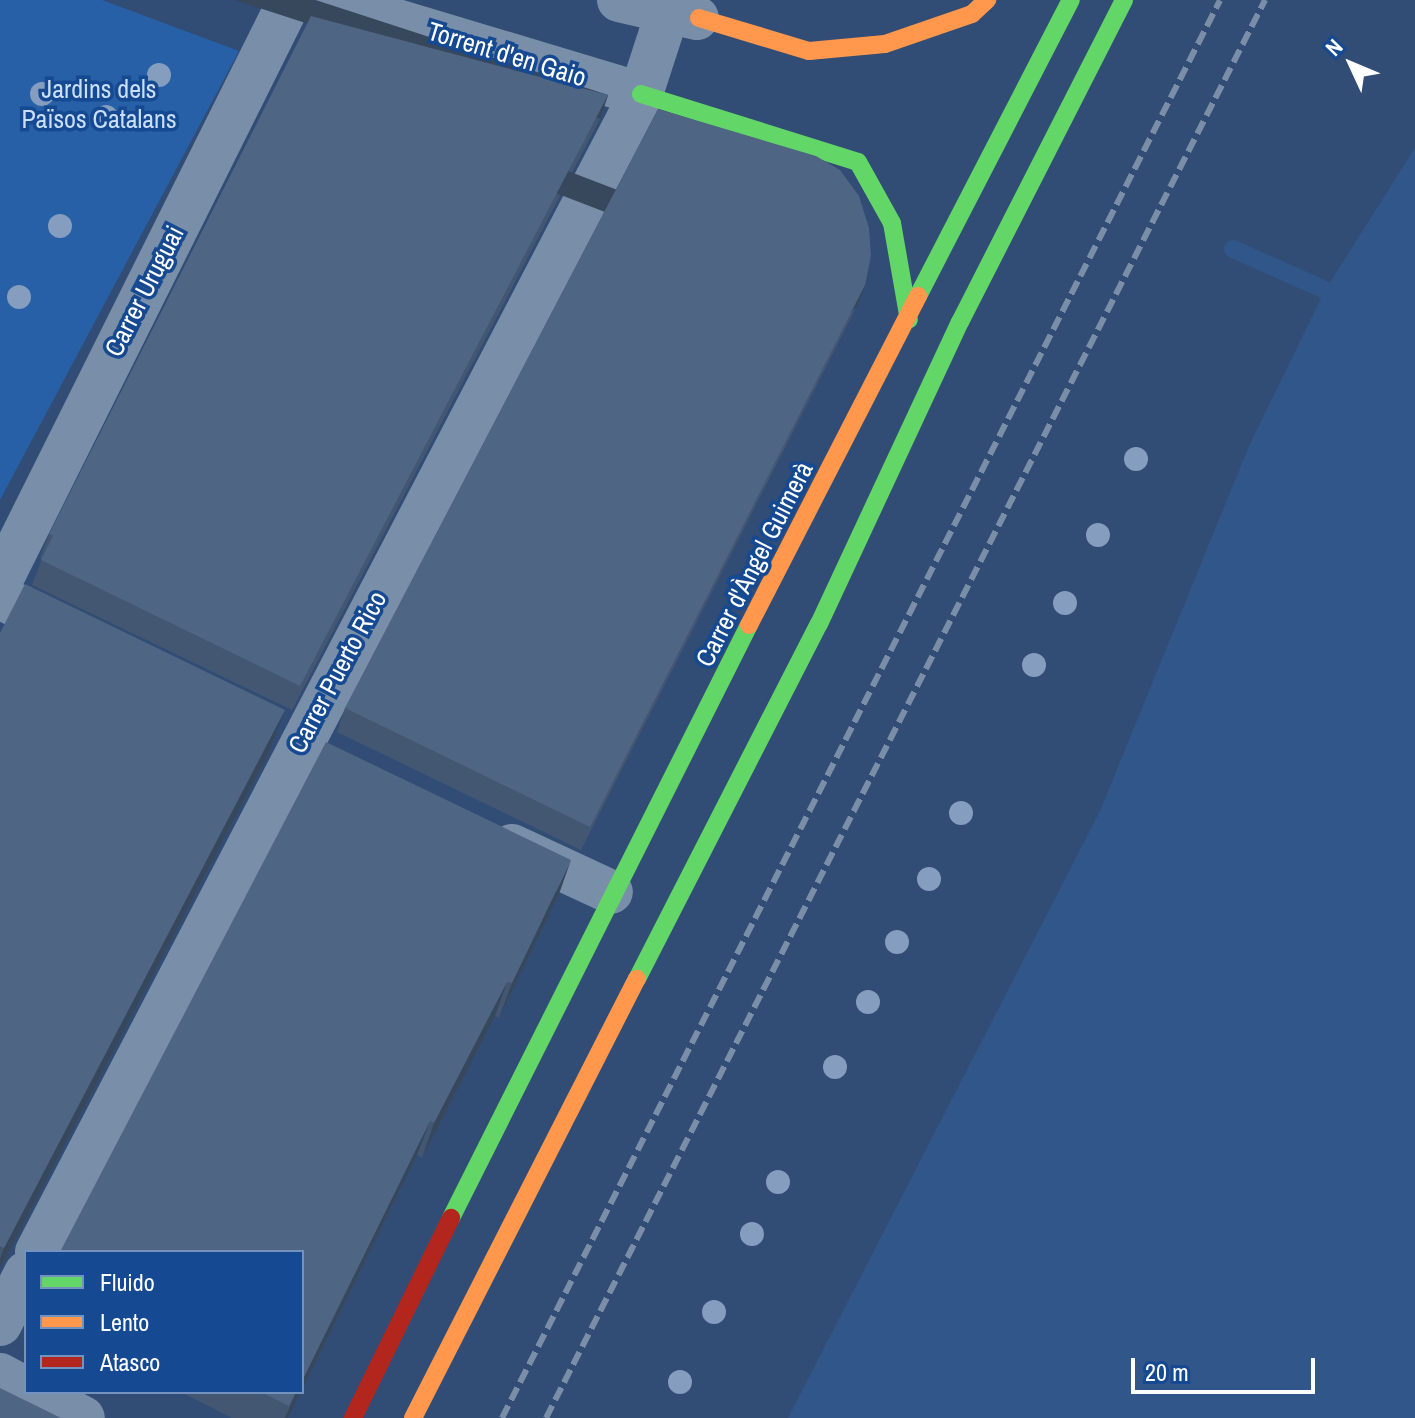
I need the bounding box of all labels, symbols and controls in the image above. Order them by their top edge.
street label: Torrent d'en Gaio [424,15,590,93]
north arrow [1311,24,1391,104]
text: N [1318,32,1349,62]
park label: Jardins dels Països Catalans [21,73,177,134]
street label: Carrer Uruguai [98,221,190,361]
street label: Carrer d'Àngel Guimerà [689,456,819,672]
street label: Carrer Puerto Rico [281,586,393,758]
legend [24,1250,304,1394]
text: Fluido [100,1266,155,1298]
text: Lento [100,1306,149,1338]
scale bar [1135,1342,1319,1392]
text: Atasco [100,1346,160,1378]
text: 20 m [1145,1356,1189,1388]

